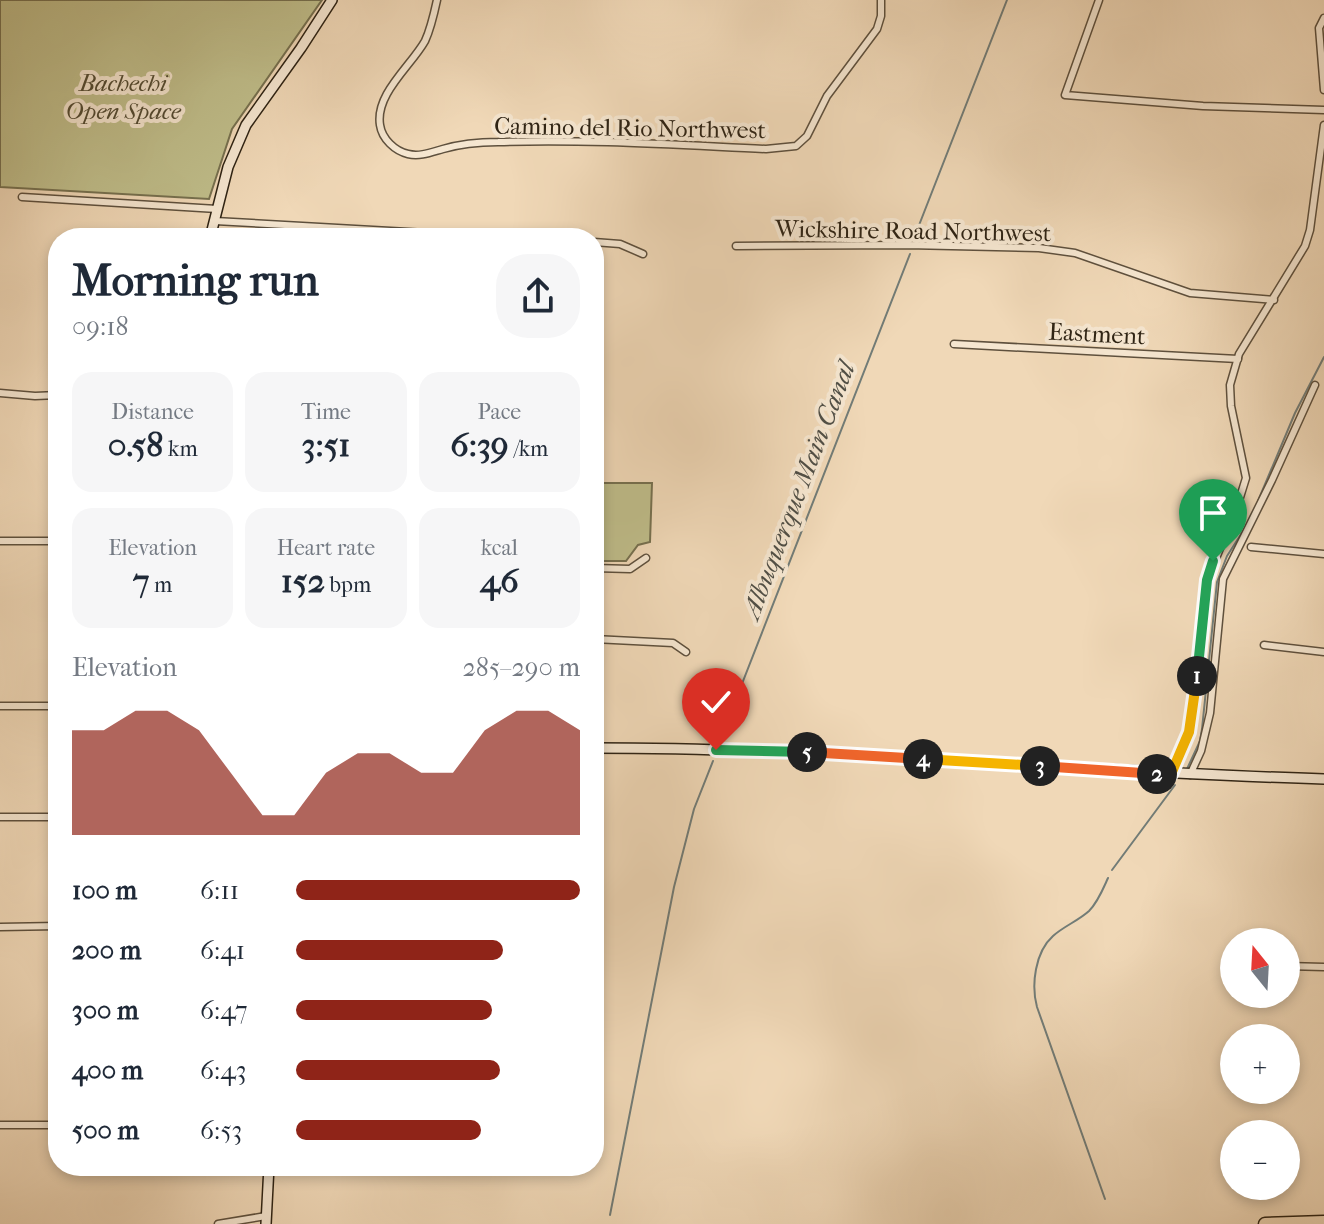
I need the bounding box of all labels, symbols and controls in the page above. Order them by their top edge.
park label: Bachechi Open Space [65,69,182,125]
street label: Camino del Rio Northwest [494,112,767,144]
street label: Wickshire Road Northwest [774,215,1052,247]
button: share [496,254,580,338]
text: Morning run [72,255,319,306]
text: 09:18 [72,311,129,342]
street label: Eastment [1048,317,1147,351]
water label: Albuquerque Main Canal [734,355,863,626]
text: Distance [111,399,194,425]
text: Time [301,399,351,425]
text: Pace [477,399,521,425]
text: 0.58 [108,425,163,465]
text: 3:51 [301,425,351,465]
text: 6:39 [450,425,509,465]
text: km [163,436,198,462]
text: /km [509,436,548,462]
pin [1179,479,1247,561]
icon: arrive [1191,491,1235,535]
text: Elevation [108,535,197,561]
text: Heart rate [277,535,375,561]
text: kcal [481,535,518,561]
text: 7 [133,561,149,601]
text: 152 [281,561,325,601]
text: 46 [480,561,519,601]
text: m [149,572,172,598]
text: bpm [325,572,371,598]
text: Elevation [72,652,177,683]
text: 285–290 m [462,652,580,683]
pin: 1 [1177,656,1217,696]
text: 1 [1193,663,1201,689]
pin [682,668,750,750]
icon: check [694,680,738,724]
pin: 5 [787,732,827,772]
text: 5 [802,739,812,765]
pin: 4 [903,739,943,779]
text: 4 [917,746,930,772]
pin: 3 [1020,746,1060,786]
text: 3 [1035,753,1045,779]
pin: 2 [1137,754,1177,794]
text: 2 [1151,761,1163,787]
text: 100 m [72,875,137,906]
text: 6:11 [200,875,239,906]
north arrow [1220,928,1300,1008]
map controls [1220,928,1300,1200]
text: 200 m [72,935,141,966]
text: 6:41 [200,935,245,966]
text: 300 m [72,995,139,1026]
text: 6:47 [200,995,248,1026]
button: + [1220,1024,1300,1104]
text: 400 m [72,1055,143,1086]
text: 6:43 [200,1055,246,1086]
text: 500 m [72,1115,139,1146]
text: 6:53 [200,1115,242,1146]
button: − [1220,1120,1300,1200]

